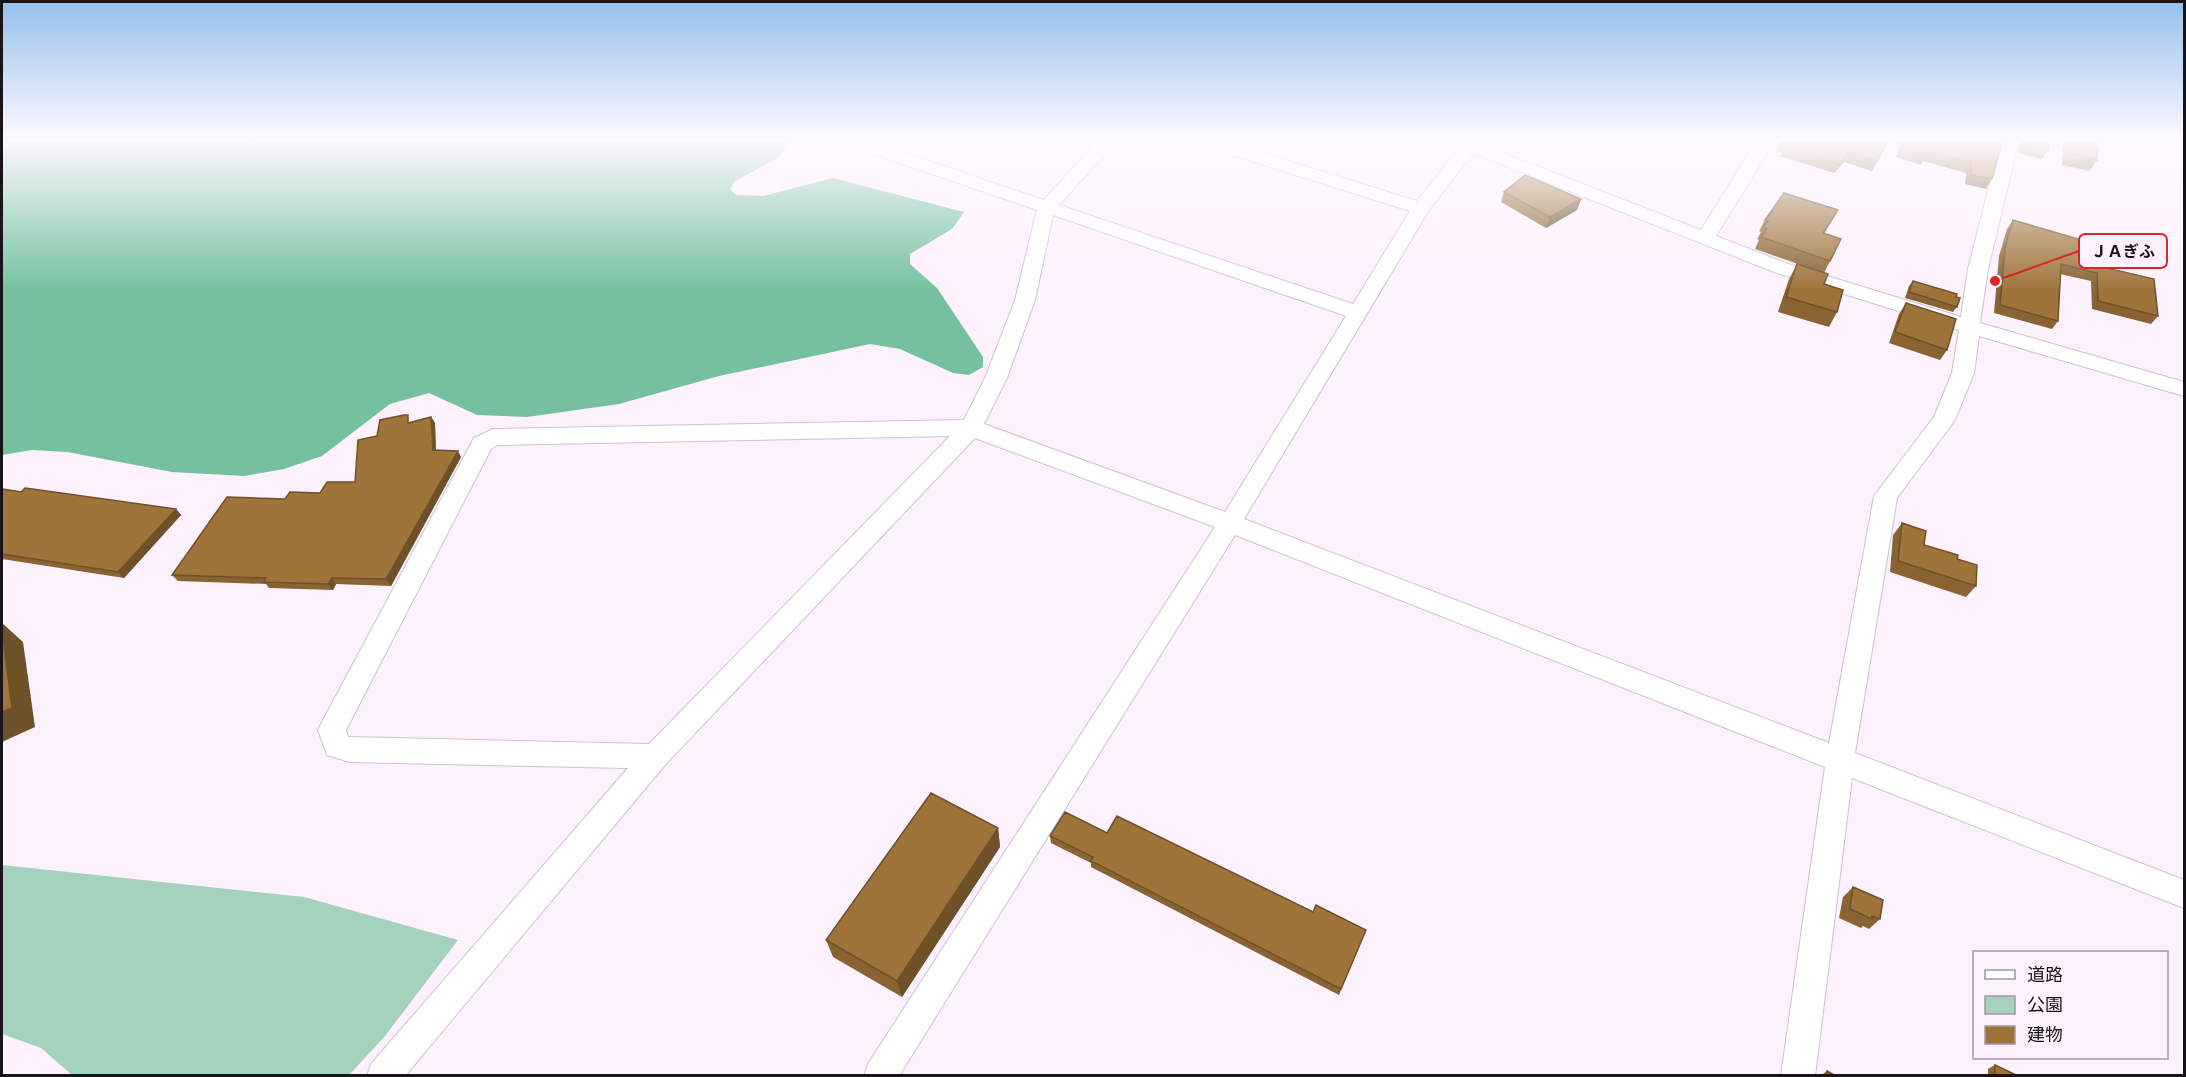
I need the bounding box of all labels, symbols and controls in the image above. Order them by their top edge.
callout: ＪＡぎふ [2079,234,2167,268]
text: ＪＡぎふ [2091,242,2155,261]
legend [1973,951,2168,1059]
text: 道路 [2027,964,2063,986]
text: 公園 [2027,994,2063,1016]
text: 建物 [2027,1024,2063,1046]

